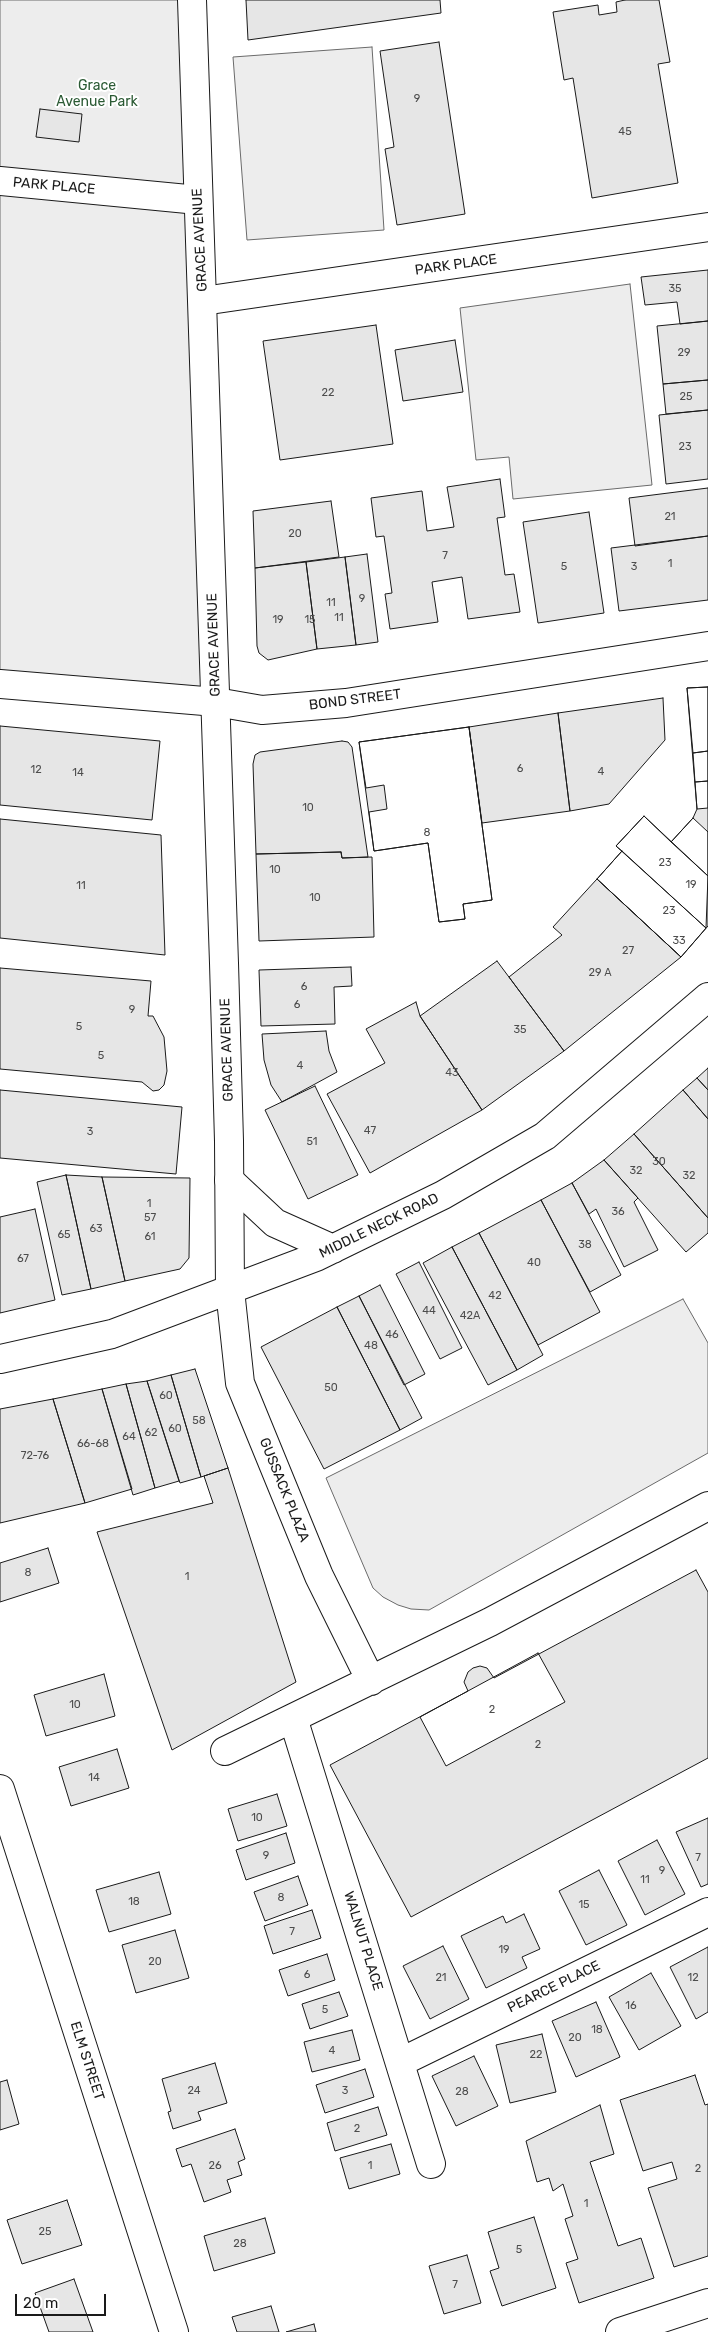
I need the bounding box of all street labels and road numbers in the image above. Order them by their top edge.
street label: PARK PLACE [12,174,96,198]
street label: GRACE AVENUE [189,188,211,292]
street label: PARK PLACE [414,251,498,279]
street label: GRACE AVENUE [204,593,224,697]
street label: BOND STREET [308,686,402,714]
street label: GRACE AVENUE [217,998,237,1102]
street label: MIDDLE NECK ROAD [317,1190,441,1262]
street label: GUSSACK PLAZA [255,1435,313,1545]
street label: WALNUT PLACE [340,1889,386,1993]
street label: PEARCE PLACE [505,1957,603,2017]
street label: ELM STREET [66,2019,108,2103]

